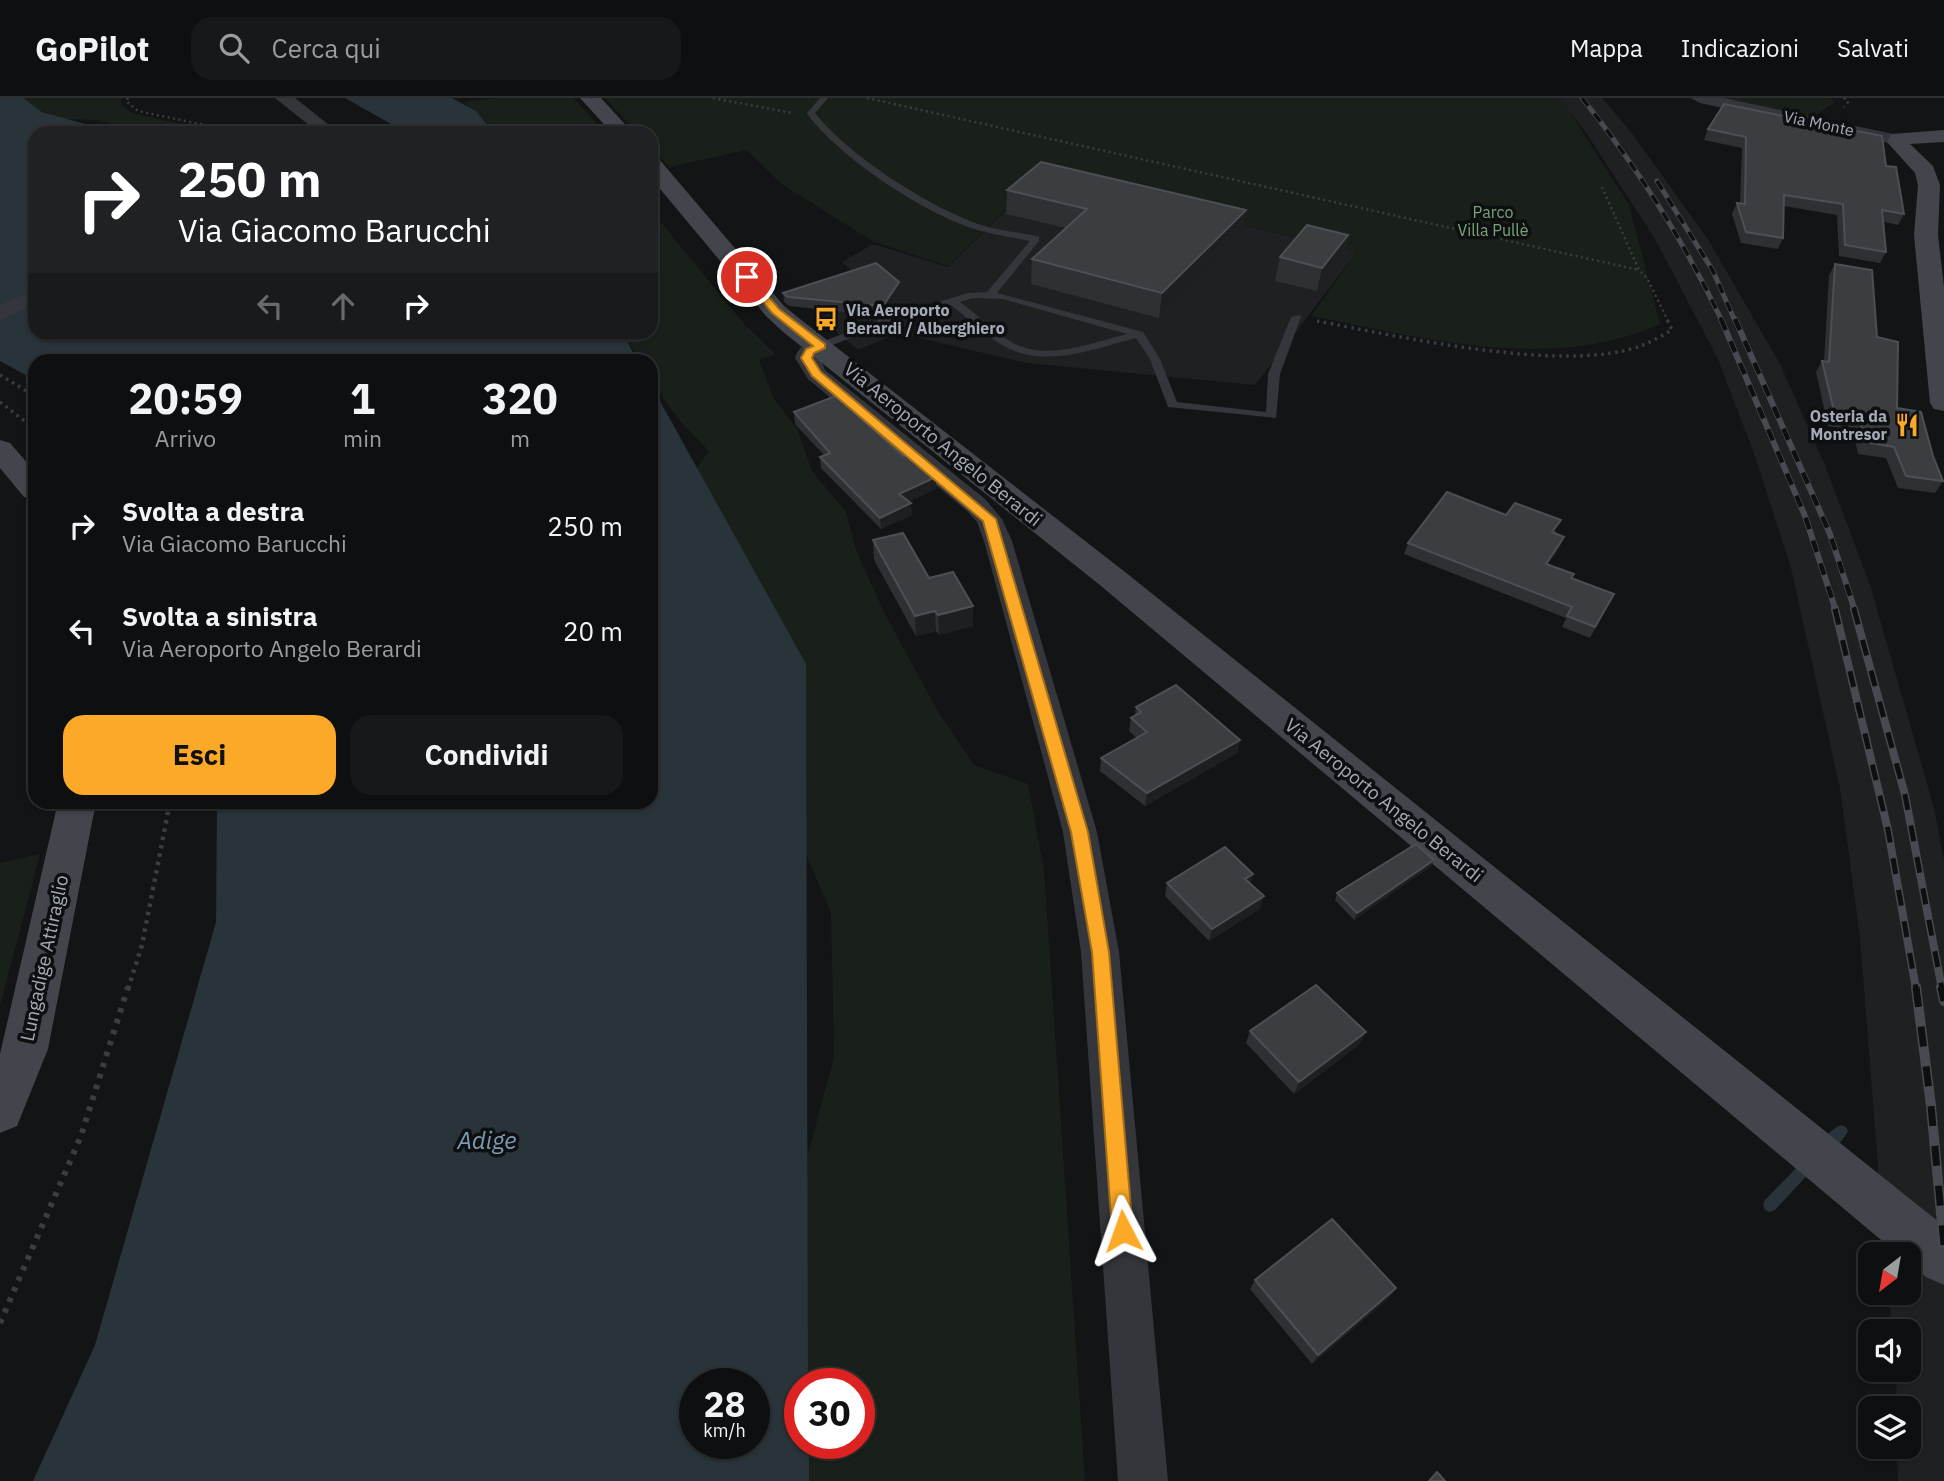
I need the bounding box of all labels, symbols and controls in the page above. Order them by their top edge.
search box [191,17,681,80]
text: GoPilot [35,27,149,70]
icon: search [215,29,253,67]
text: Cerca qui [271,31,381,65]
text: Mappa [1570,32,1643,64]
text: Indicazioni [1681,32,1799,64]
text: Salvati [1837,32,1909,64]
street label: Via Monte [1782,106,1856,140]
text: 250 m [178,147,322,210]
icon: right [63,154,154,245]
park label: Parco Villa Pullè [1458,202,1529,240]
text: Via Giacomo Barucchi [178,209,491,251]
pin [717,247,777,307]
icon: arrive [728,258,766,296]
icon: left [251,287,289,325]
icon: ahead [324,287,362,325]
icon: right [397,287,435,325]
place label: Via Aeroporto Berardi / Alberghiero [846,300,1005,338]
bus stop icon: Via Aeroporto Berardi / Alberghiero [812,305,840,333]
street label: Via Aeroporto Angelo Berardi [839,357,1047,531]
text: 20:59 [128,371,243,426]
text: 1 [350,371,375,426]
text: 320 [482,371,558,426]
place label: Osteria da Montresor [1810,406,1888,444]
restaurant icon: Osteria da Montresor [1893,411,1921,439]
text: Arrivo [155,423,216,453]
text: min [343,423,382,453]
text: m [510,423,530,453]
text: Svolta a destra [122,494,304,528]
icon: right [63,507,101,545]
text: 250 m [547,509,623,543]
text: Via Giacomo Barucchi [122,528,347,558]
text: Svolta a sinistra [122,599,318,633]
icon: left [63,612,101,650]
text: 20 m [563,614,623,648]
text: Via Aeroporto Angelo Berardi [122,633,422,663]
street label: Via Aeroporto Angelo Berardi [1280,713,1488,887]
button: Esci [63,715,336,795]
button: Condividi [350,715,623,795]
street label: Lungadige Attiraglio [15,873,73,1043]
water label: Adige [456,1124,517,1156]
position arrow [1086,1194,1160,1268]
north arrow [1858,1242,1922,1306]
map controls [1858,1242,1921,1459]
button: sound [1858,1319,1921,1382]
speed limit sign: 30 [784,1368,875,1459]
text: 28 [703,1381,746,1427]
button: layers [1858,1396,1921,1459]
text: km/h [703,1419,746,1442]

